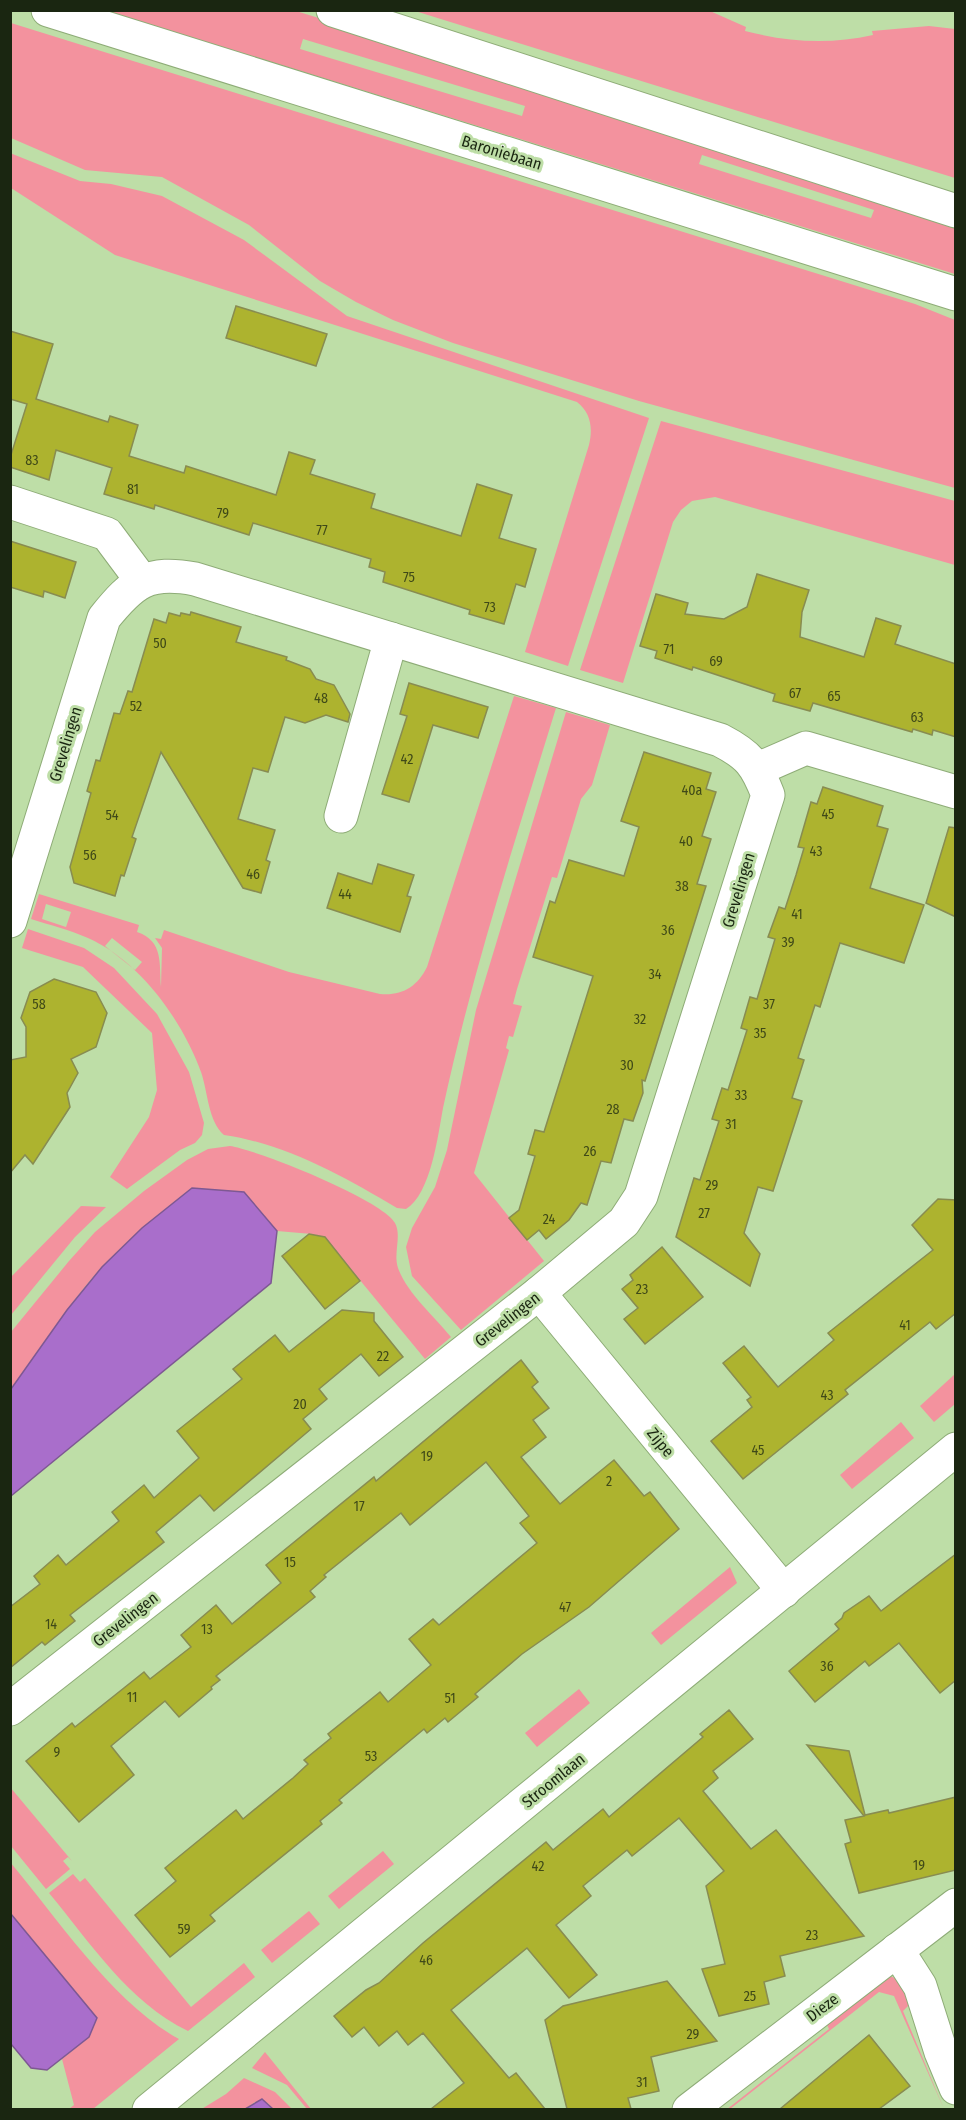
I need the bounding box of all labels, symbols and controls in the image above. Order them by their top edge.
street label: Baroniebaan [459,131,544,174]
house number: 83 [25,452,39,469]
house number: 81 [127,481,139,498]
house number: 79 [217,505,229,522]
house number: 77 [316,522,328,539]
house number: 75 [403,569,415,586]
house number: 73 [484,599,496,616]
house number: 50 [153,635,167,652]
house number: 71 [664,641,674,658]
house number: 69 [709,653,723,670]
house number: 67 [789,685,801,702]
house number: 65 [827,688,841,705]
house number: 48 [314,690,328,707]
house number: 52 [130,698,142,715]
street label: Grevelingen [45,704,86,784]
house number: 63 [910,709,924,726]
house number: 42 [401,751,413,768]
house number: 40a [682,782,703,799]
house number: 45 [821,806,835,823]
house number: 54 [105,807,119,824]
house number: 40 [679,833,693,850]
house number: 43 [810,843,822,860]
house number: 56 [83,847,97,864]
street label: Grevelingen [718,850,759,930]
house number: 46 [246,866,260,883]
house number: 38 [675,878,689,895]
house number: 44 [338,886,352,903]
house number: 41 [791,906,803,923]
house number: 36 [661,922,675,939]
house number: 39 [782,934,795,951]
house number: 34 [648,966,662,983]
house number: 58 [32,996,46,1013]
house number: 37 [763,996,775,1013]
house number: 32 [634,1011,646,1028]
house number: 35 [754,1025,766,1042]
house number: 30 [620,1057,634,1074]
house number: 33 [735,1087,747,1104]
house number: 28 [606,1101,620,1118]
house number: 31 [725,1116,737,1133]
house number: 26 [583,1143,597,1160]
house number: 29 [706,1177,719,1194]
house number: 27 [698,1205,710,1222]
house number: 24 [543,1211,556,1228]
house number: 23 [636,1281,648,1298]
street label: Grevelingen [471,1288,544,1351]
house number: 41 [899,1317,911,1334]
house number: 22 [377,1348,389,1365]
house number: 43 [821,1387,833,1404]
house number: 20 [293,1396,307,1413]
street label: Zijpe [643,1424,678,1461]
house number: 45 [751,1442,765,1459]
house number: 19 [421,1448,433,1465]
house number: 2 [606,1473,612,1490]
house number: 17 [353,1498,365,1515]
house number: 15 [284,1554,296,1571]
street label: Grevelingen [89,1588,162,1651]
house number: 47 [559,1599,571,1616]
house number: 14 [45,1616,57,1633]
house number: 13 [201,1621,213,1638]
house number: 36 [820,1658,834,1675]
house number: 11 [127,1689,137,1706]
house number: 51 [444,1690,456,1707]
house number: 9 [54,1744,61,1761]
house number: 53 [365,1748,377,1765]
street label: Stroomlaan [518,1749,589,1812]
house number: 19 [913,1857,925,1874]
house number: 42 [532,1858,544,1875]
house number: 59 [177,1921,191,1938]
house number: 23 [806,1927,818,1944]
house number: 46 [419,1952,433,1969]
house number: 25 [744,1988,756,2005]
street label: Dieze [803,1989,842,2026]
house number: 29 [687,2026,700,2043]
house number: 31 [636,2074,648,2091]

